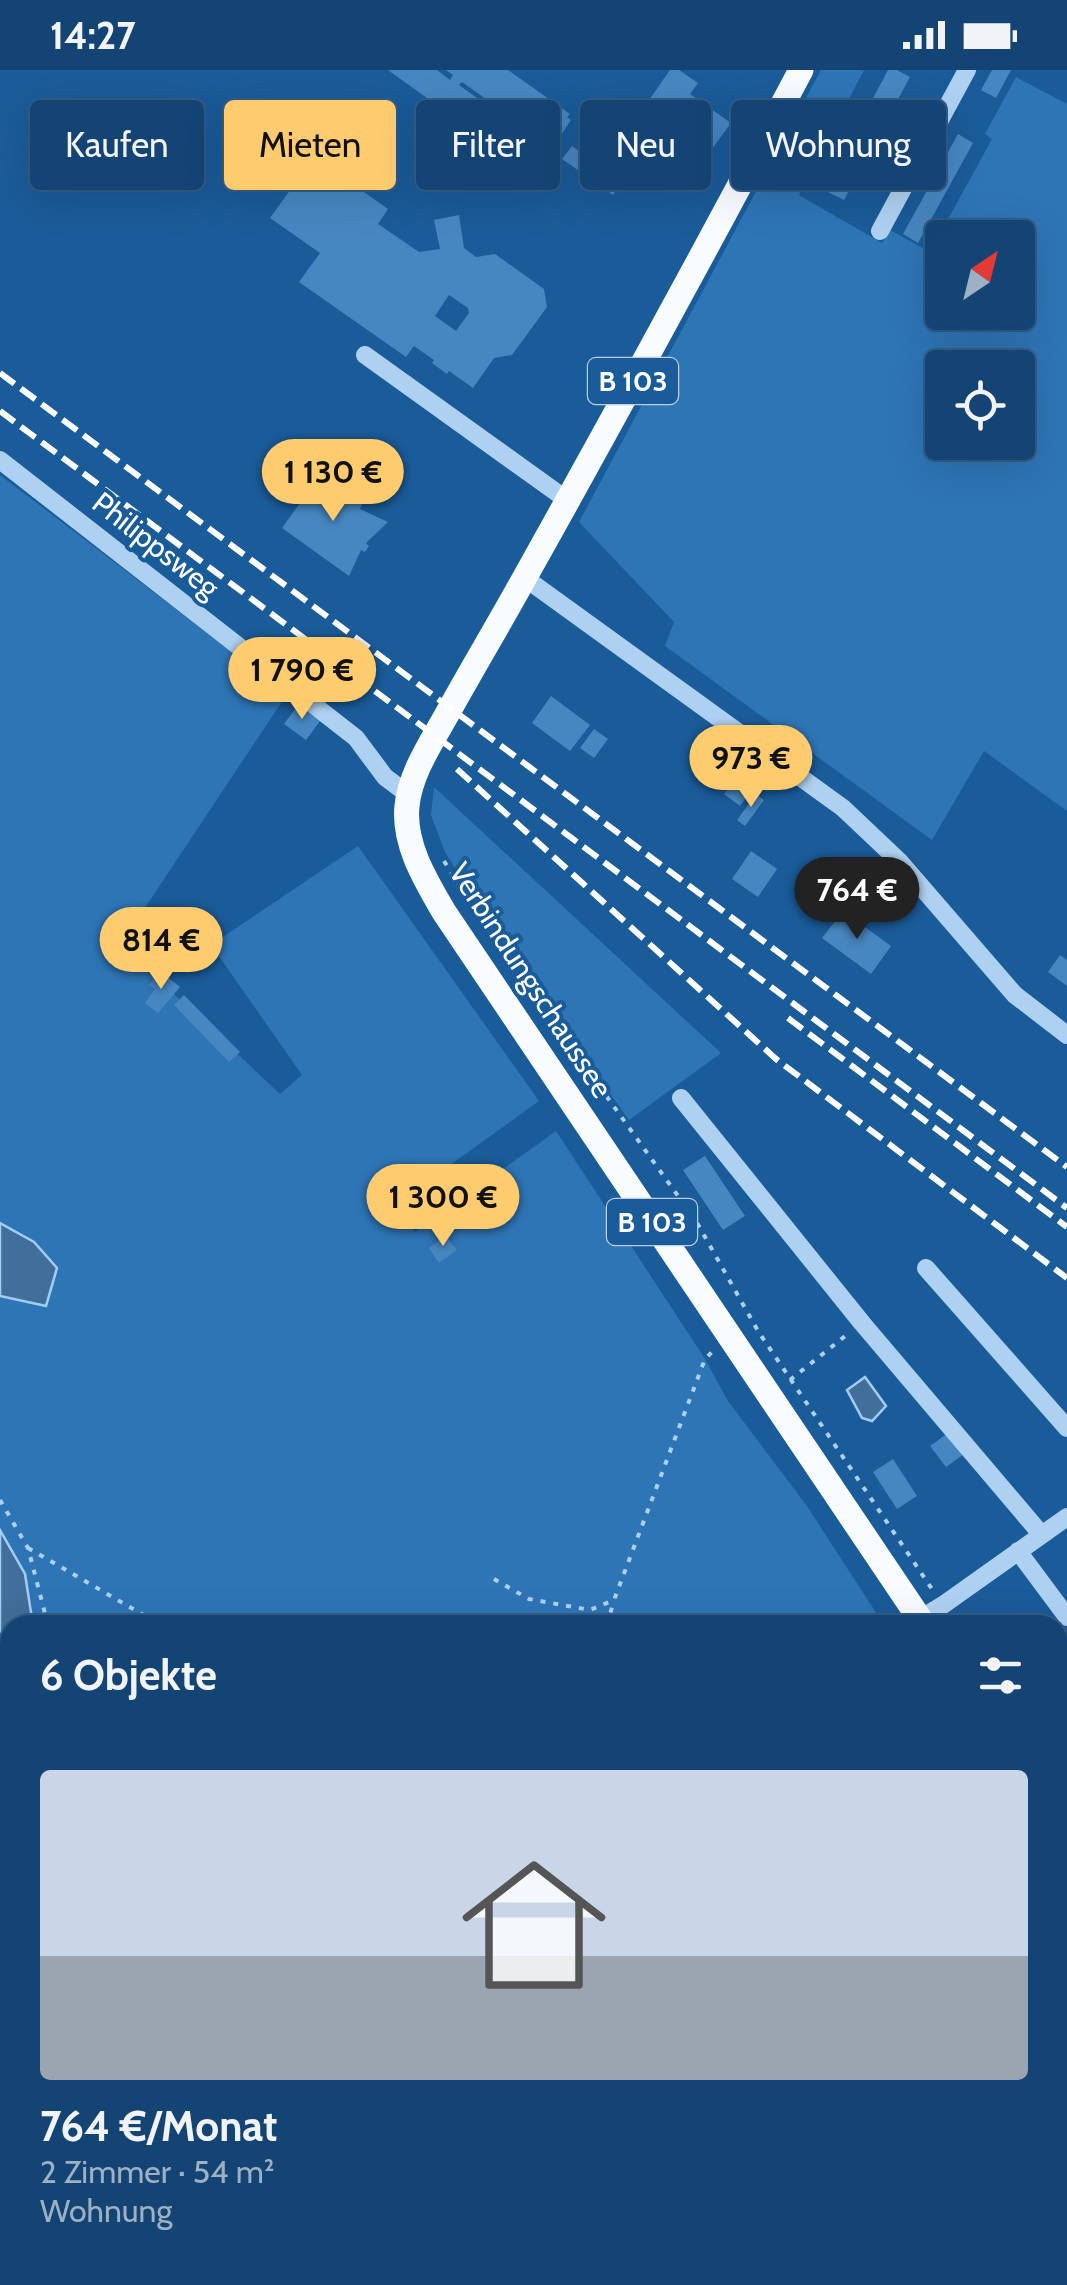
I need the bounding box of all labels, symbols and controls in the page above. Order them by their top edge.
text: 14:27 [50,12,136,59]
chip: Kaufen [30,100,204,190]
chip: Mieten [224,100,396,190]
chip: Filter [416,100,560,190]
chip: Neu [580,100,711,190]
chip: Wohnung [731,100,946,190]
north arrow [925,220,1035,330]
map controls [925,220,1035,460]
button: locate [925,350,1035,460]
road number: B 103 [588,358,678,404]
pin: 1 130 € [241,439,425,524]
text: 1 130 € [284,452,382,491]
street label: Philippsweg [85,484,228,607]
pin: 1 790 € [210,637,394,722]
text: 1 790 € [250,650,354,689]
pin: 973 € [681,725,821,810]
text: 973 € [711,738,791,777]
street label: Verbindungschaussee [441,855,621,1105]
pin: 764 € [787,857,927,942]
text: 764 € [816,870,898,909]
pin: 814 € [91,907,231,992]
text: 814 € [122,920,200,959]
pin: 1 300 € [351,1164,535,1249]
text: 1 300 € [388,1177,498,1216]
road number: B 103 [607,1199,697,1245]
icon: filters [973,1648,1028,1703]
text: 6 Objekte [40,1649,217,1701]
icon: home [444,1835,624,2015]
text: 764 €/Monat [40,2100,277,2152]
text: 2 Zimmer · 54 m² [40,2152,274,2191]
text: Wohnung [40,2191,172,2230]

